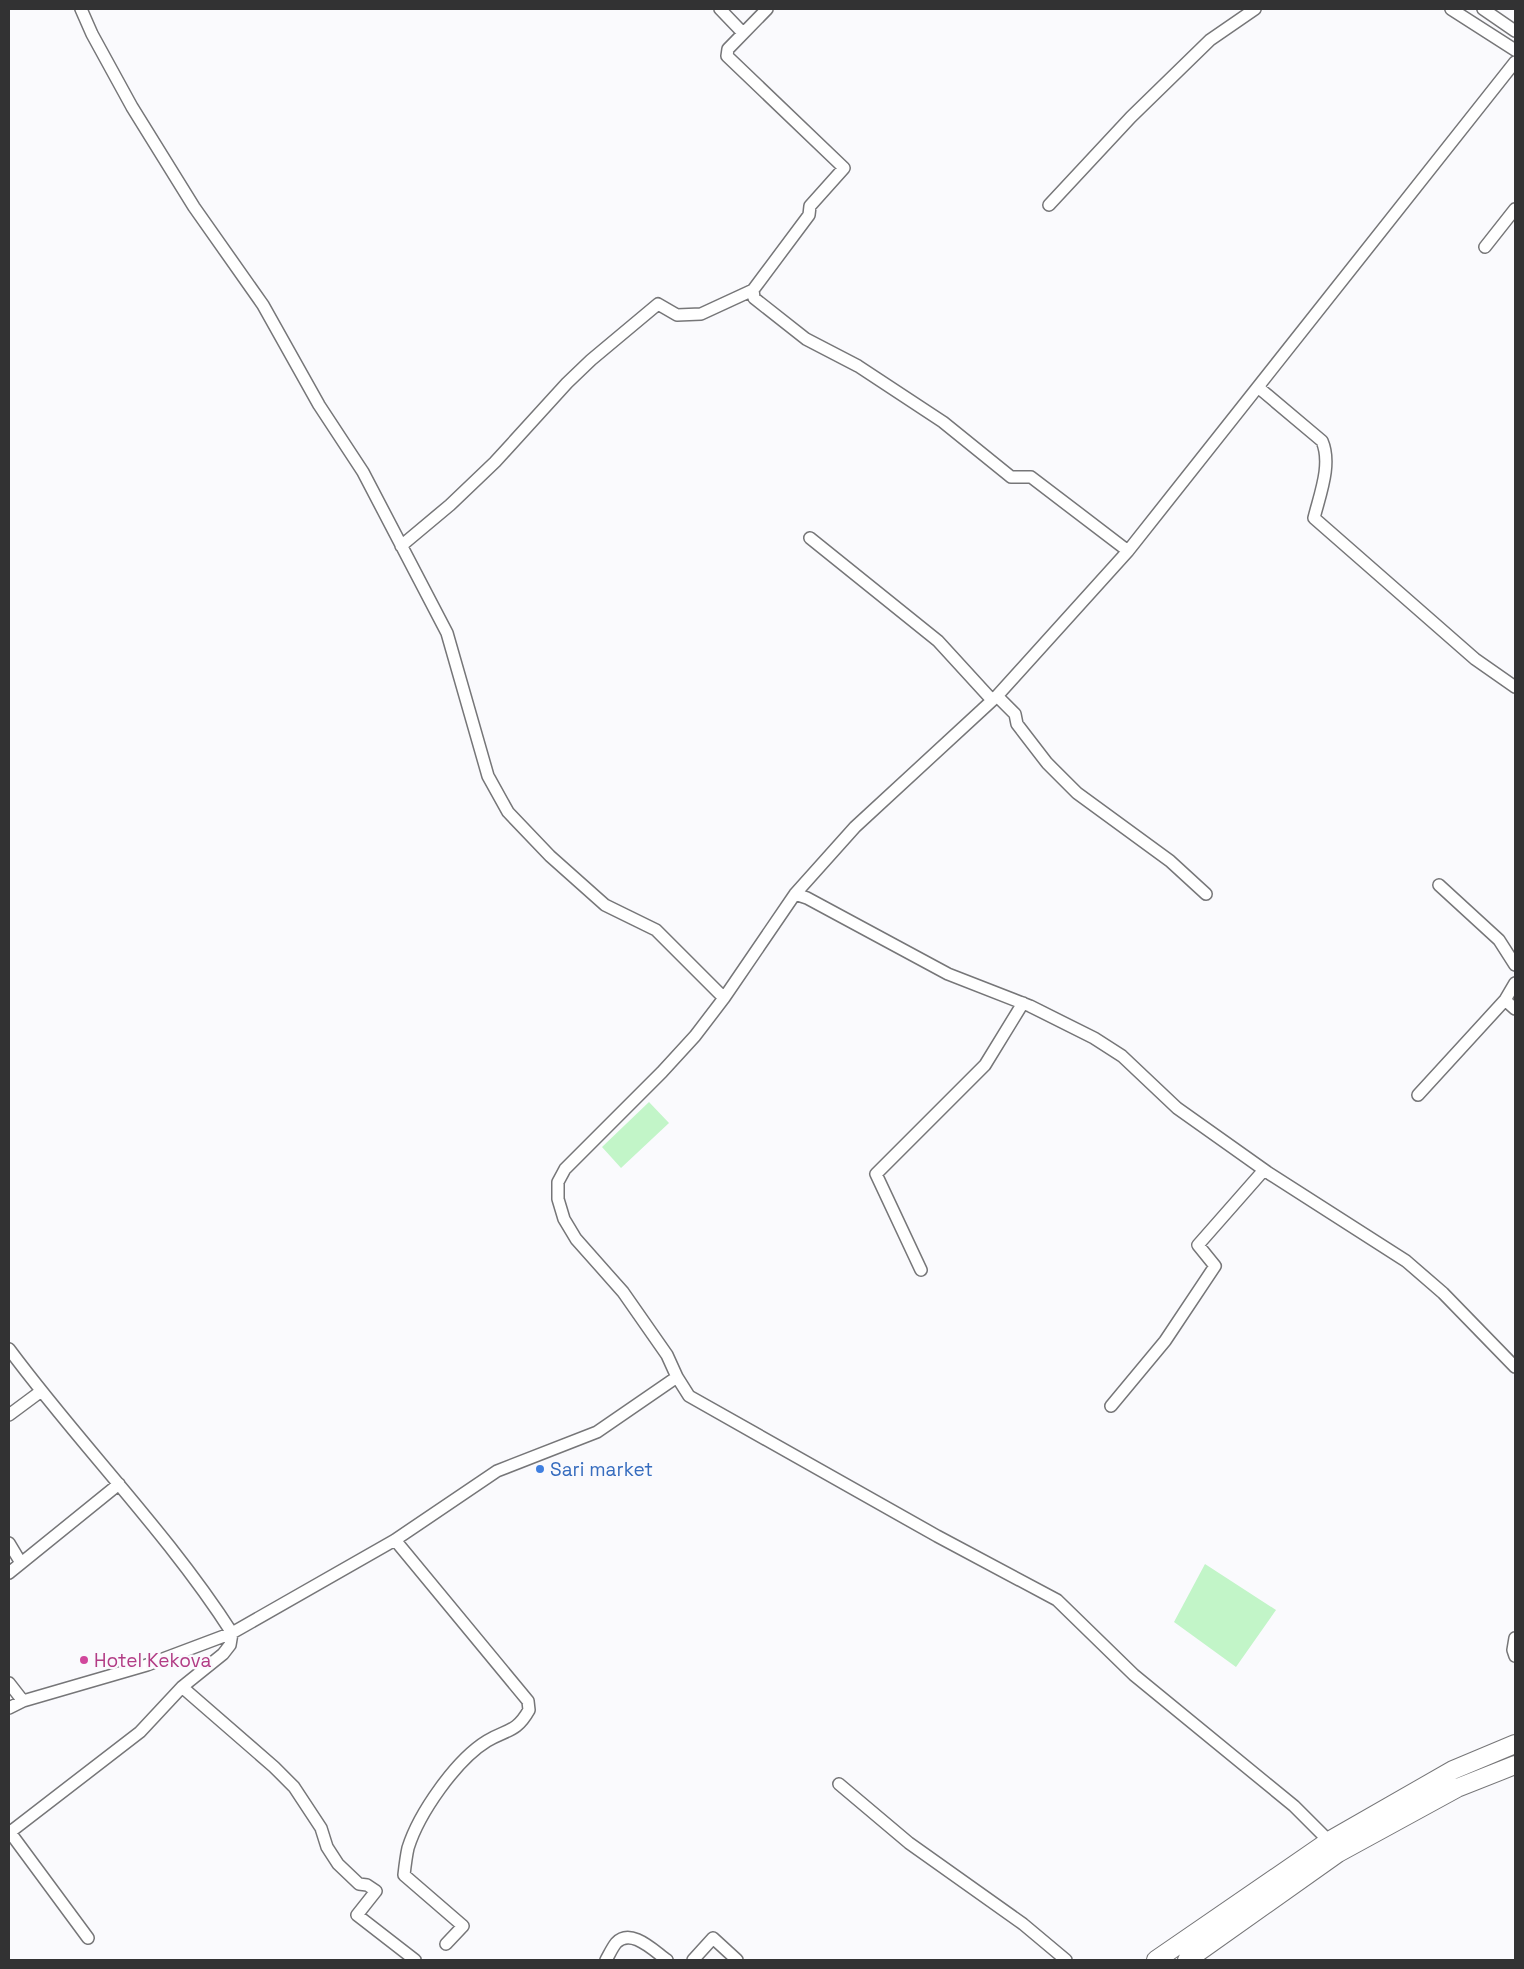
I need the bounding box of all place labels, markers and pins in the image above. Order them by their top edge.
place label: Sari market [550,1457,653,1482]
marker: Sari market [534,1463,546,1475]
place label: Hotel Kekova [94,1648,211,1673]
marker: Hotel Kekova [78,1654,90,1666]

